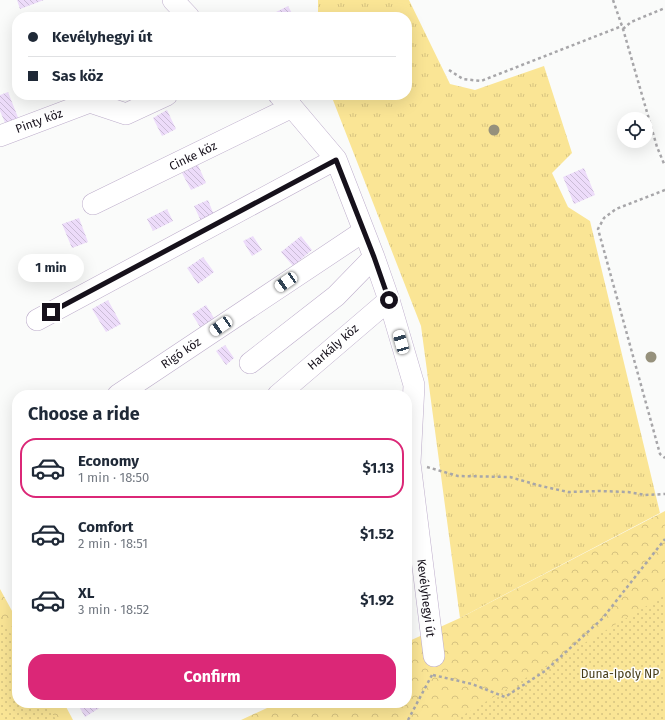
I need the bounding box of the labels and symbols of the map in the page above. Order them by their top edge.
street label: Pinty köz [14,106,64,136]
street label: Cinke köz [167,139,219,173]
callout: 1 min [18,254,84,282]
car [273,270,299,294]
route start [380,291,398,309]
route end [42,303,60,321]
car [208,314,234,338]
street label: Harkály köz [305,321,361,373]
car [392,329,410,355]
street label: Rigó köz [158,335,204,371]
street label: Kevélyhegyi út [414,558,438,639]
park label: Duna-Ipoly NP [581,667,659,681]

